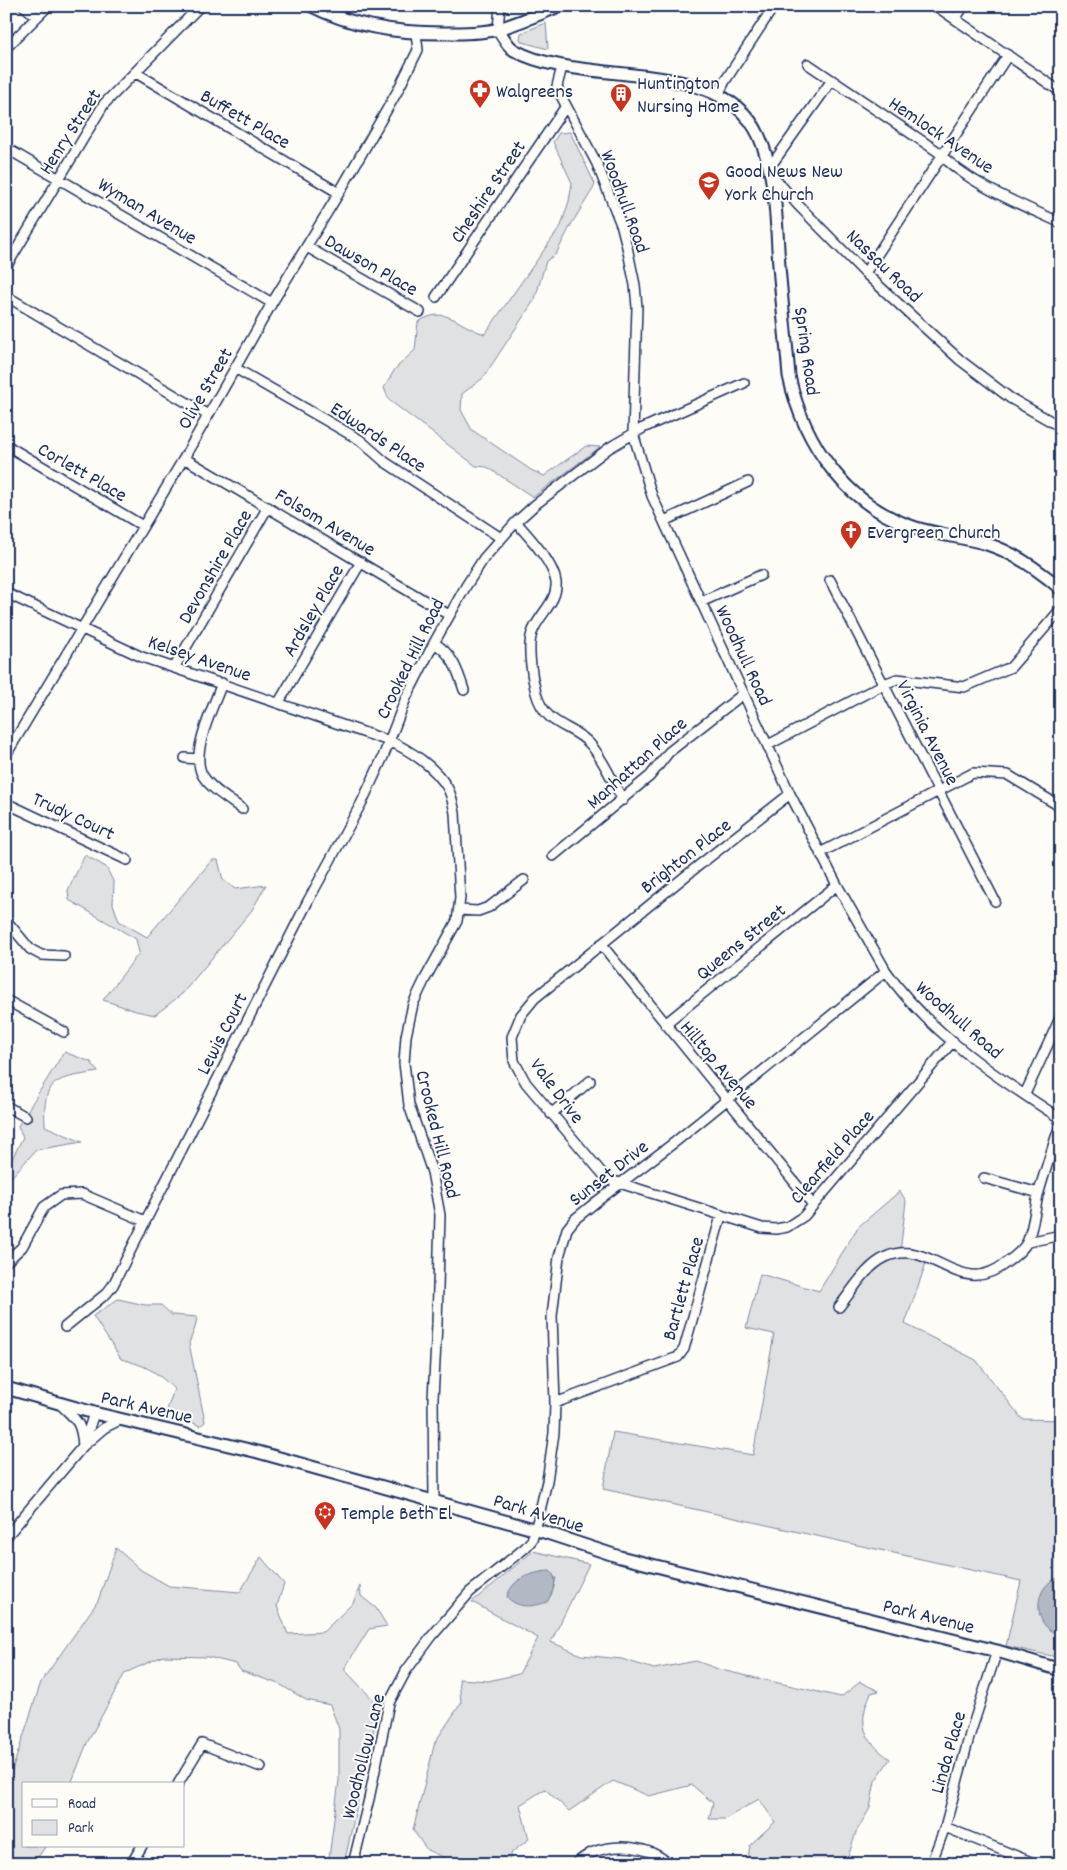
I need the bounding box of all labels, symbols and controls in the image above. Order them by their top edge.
place label: Huntington Nursing Home [637,71,739,122]
pharmacy icon: Walgreens [468,78,492,109]
place label: Walgreens [496,79,573,107]
building icon: Huntington Nursing Home [609,82,633,113]
street label: Henry Street [33,84,110,181]
street label: Buffett Place [194,84,295,158]
street label: Hemlock Avenue [882,91,999,182]
street label: Cheshire Street [445,136,534,250]
street label: Woodhull Road [592,147,655,258]
place label: Good News New York Church [725,159,843,210]
school or university icon: Good News New York Church [697,170,721,201]
street label: Wyman Avenue [92,172,202,253]
street label: Nassau Road [839,224,927,311]
street label: Dawson Place [319,229,423,305]
street label: Spring Road [785,305,825,397]
street label: Olive Street [172,343,241,436]
street label: Edwards Place [324,396,431,481]
street label: Corlett Place [32,437,132,511]
street label: Folsom Avenue [269,482,380,565]
street label: Devonshire Place [173,505,261,630]
church icon: Evergreen Church [839,519,863,550]
place label: Evergreen Church [867,520,1001,548]
street label: Ardsley Place [277,560,352,663]
street label: Crooked Hill Road [370,594,453,725]
street label: Woodhull Road [707,601,778,711]
street label: Kelsey Avenue [144,629,255,691]
street label: Virginia Avenue [888,676,965,791]
street label: Manhattan Place [581,711,695,817]
street label: Trudy Court [27,786,119,849]
street label: Brighton Place [635,813,738,902]
street label: Queens Street [691,898,793,988]
street label: Woodhull Road [908,975,1008,1067]
street label: Lewis Court [191,988,256,1080]
street label: Hilltop Avenue [672,1015,763,1117]
street label: Vale Drive [522,1053,590,1131]
street label: Crooked Hill Road [407,1068,466,1202]
street label: Clearfield Place [784,1104,882,1211]
street label: Sunset Drive [564,1134,656,1214]
street label: Bartlett Place [657,1234,713,1344]
street label: Park Avenue [98,1385,195,1433]
street label: Park Avenue [489,1488,587,1542]
synagogue icon: Temple Beth El [313,1500,337,1531]
place label: Temple Beth El [341,1501,452,1529]
street label: Park Avenue [880,1593,977,1643]
street label: Woodhollow Lane [336,1691,394,1822]
street label: Linda Place [925,1708,975,1797]
legend [22,1782,185,1848]
text: Road [68,1794,96,1816]
text: Park [68,1818,94,1840]

